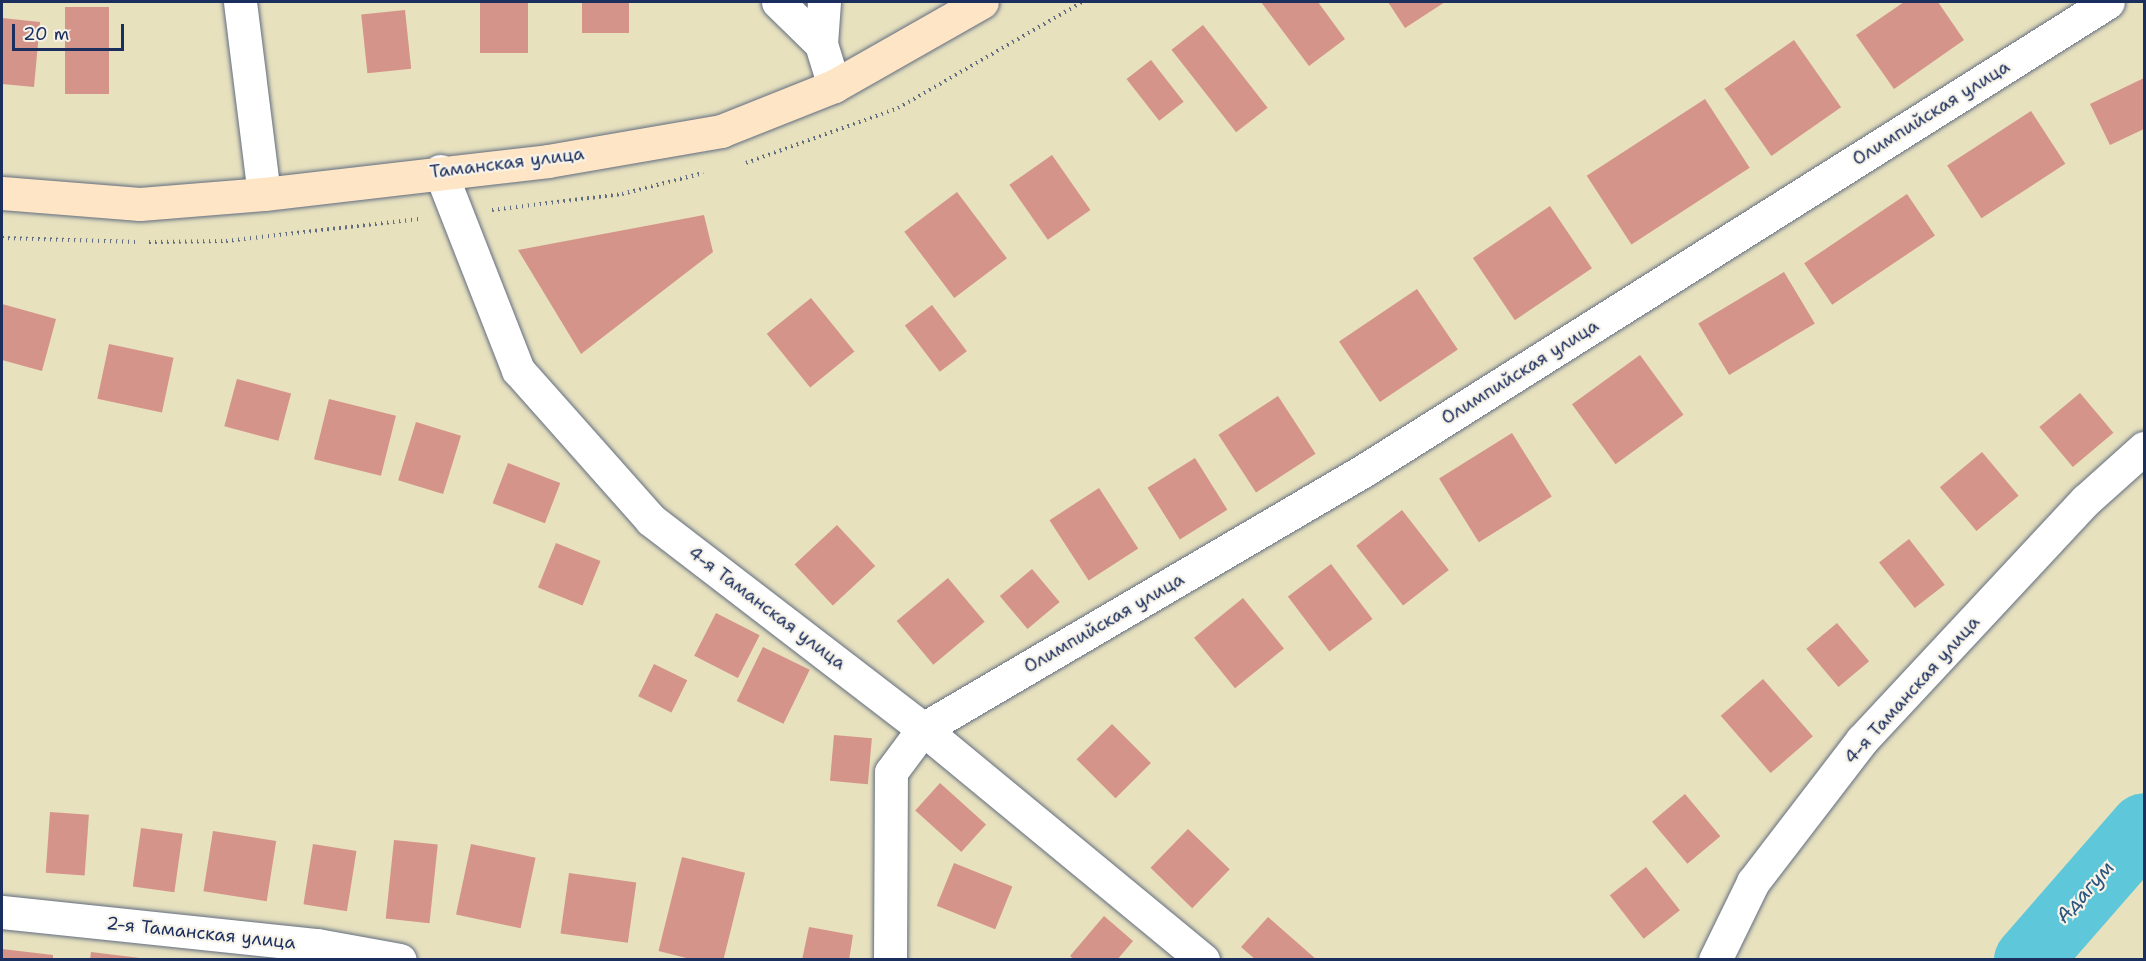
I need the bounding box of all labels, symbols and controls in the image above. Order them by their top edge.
scale bar [15,12,128,50]
text: 20 m [23,22,69,46]
street label: Олимпийская улица [1848,56,2014,170]
street label: Таманская улица [429,143,585,183]
street label: Олимпийская улица [1437,315,1603,429]
street label: 4-я Таманская улица [684,542,850,674]
street label: Олимпийская улица [1020,568,1188,678]
street label: 4-я Таманская улица [1840,612,1984,768]
water label: Адагум [2051,856,2119,928]
street label: 2-я Таманская улица [105,912,297,954]

